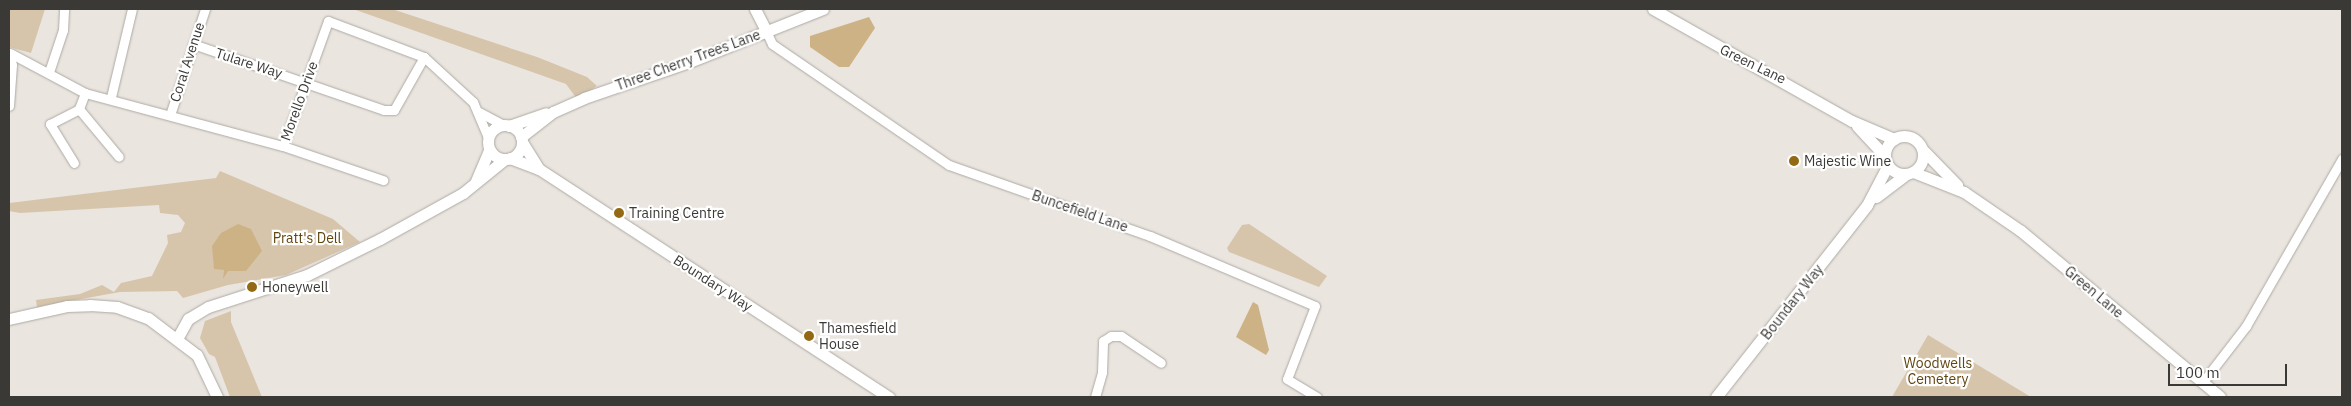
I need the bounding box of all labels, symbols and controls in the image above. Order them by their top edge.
street label: Coral Avenue [166,20,208,104]
street label: Three Cherry Trees Lane [613,26,763,94]
street label: Green Lane [1717,41,1789,87]
street label: Tulare Way [213,44,285,82]
street label: Morello Drive [277,59,321,143]
place label: Majestic Wine [1804,153,1891,169]
marker: Majestic Wine [1788,155,1800,167]
street label: Buncefield Lane [1030,187,1130,235]
place label: Training Centre [629,205,725,221]
marker: Training Centre [613,207,625,219]
park label: Pratt's Dell [273,230,341,246]
street label: Boundary Way [670,251,756,315]
street label: Boundary Way [1757,261,1827,343]
street label: Green Lane [2061,263,2127,321]
place label: Honeywell [262,279,328,295]
marker: Honeywell [246,281,258,293]
place label: Thamesfield House [819,320,897,352]
marker: Thamesfield House [803,330,815,342]
scale bar [2171,354,2290,386]
park label: Woodwells Cemetery [1904,355,1972,388]
text: 100 m [2176,363,2220,382]

